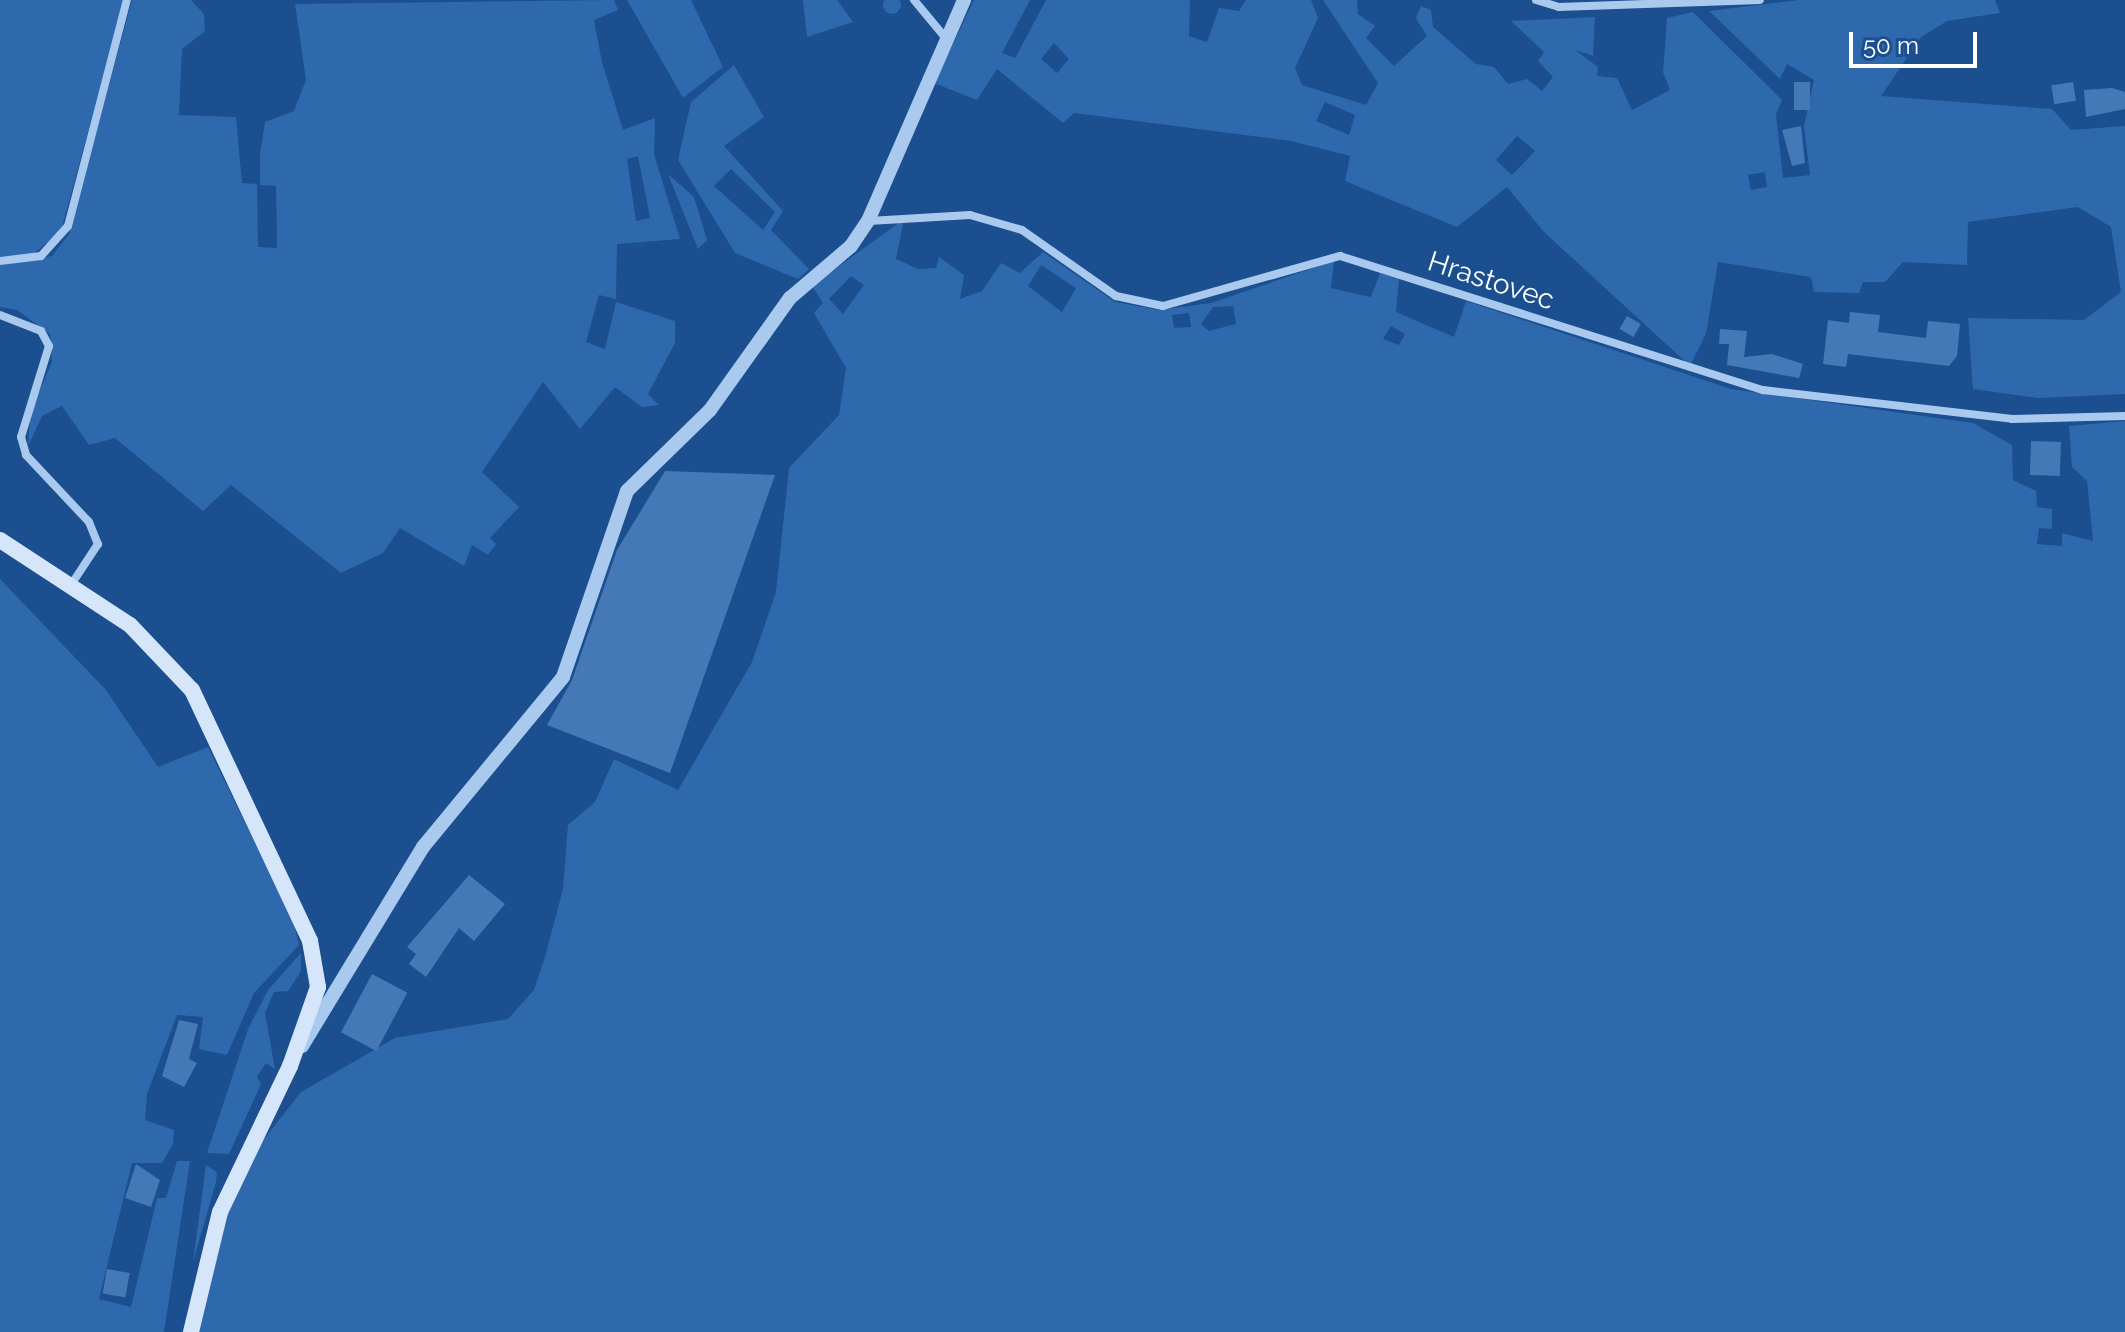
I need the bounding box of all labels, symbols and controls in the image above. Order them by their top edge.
scale bar [1853,16,1981,66]
text: 50 m [1863,31,1919,60]
street label: Hrastovec [1424,245,1558,317]

